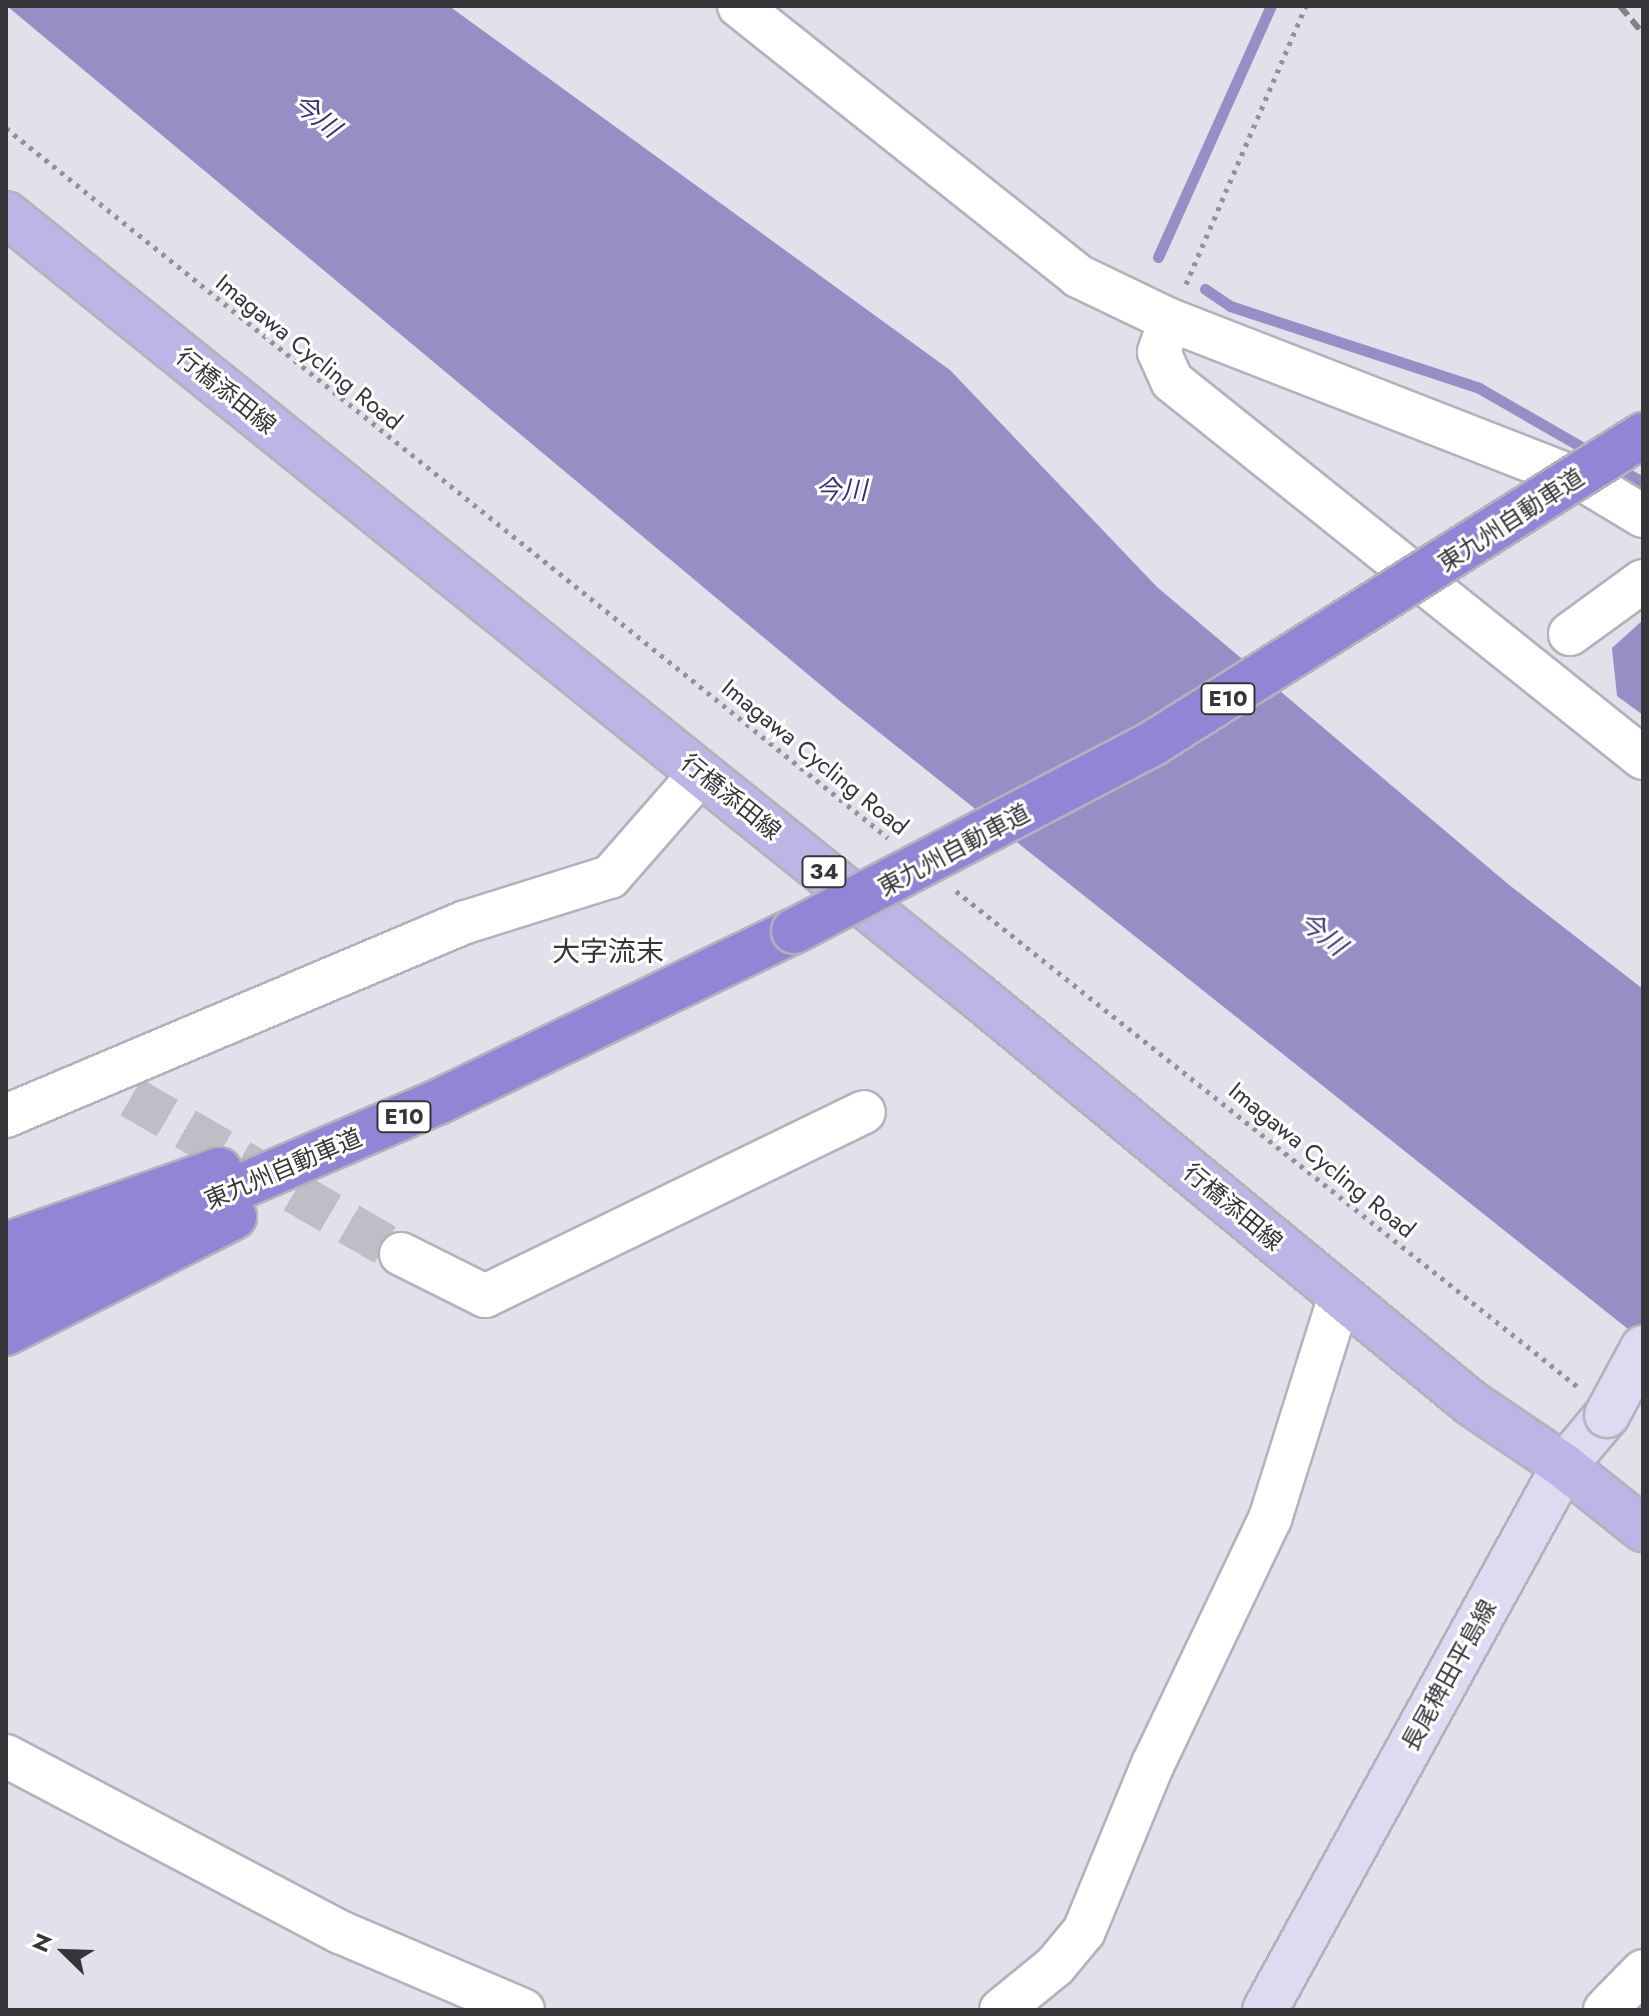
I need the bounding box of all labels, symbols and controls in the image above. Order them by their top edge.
water label: 今川 [286,88,346,144]
street label: Imagawa Cycling Road [210,268,408,436]
street label: 行橋添田線 [170,342,282,440]
street label: 東九州自動車道 [1433,462,1589,578]
water label: 今川 [815,475,867,507]
street label: Imagawa Cycling Road [716,673,914,841]
road number: E10 [1200,681,1256,717]
street label: 行橋添田線 [675,748,787,846]
street label: 東九州自動車道 [873,798,1035,902]
road number: 34 [800,854,848,890]
water label: 今川 [1292,906,1352,962]
district label: 大字流末 [552,935,664,969]
street label: Imagawa Cycling Road [1223,1076,1421,1244]
road number: E10 [376,1099,432,1135]
street label: 東九州自動車道 [200,1123,366,1215]
street label: 行橋添田線 [1178,1157,1288,1257]
street label: 長尾稗田平島線 [1396,1595,1502,1755]
north arrow [24,1912,104,1992]
text: N [24,1928,60,1957]

